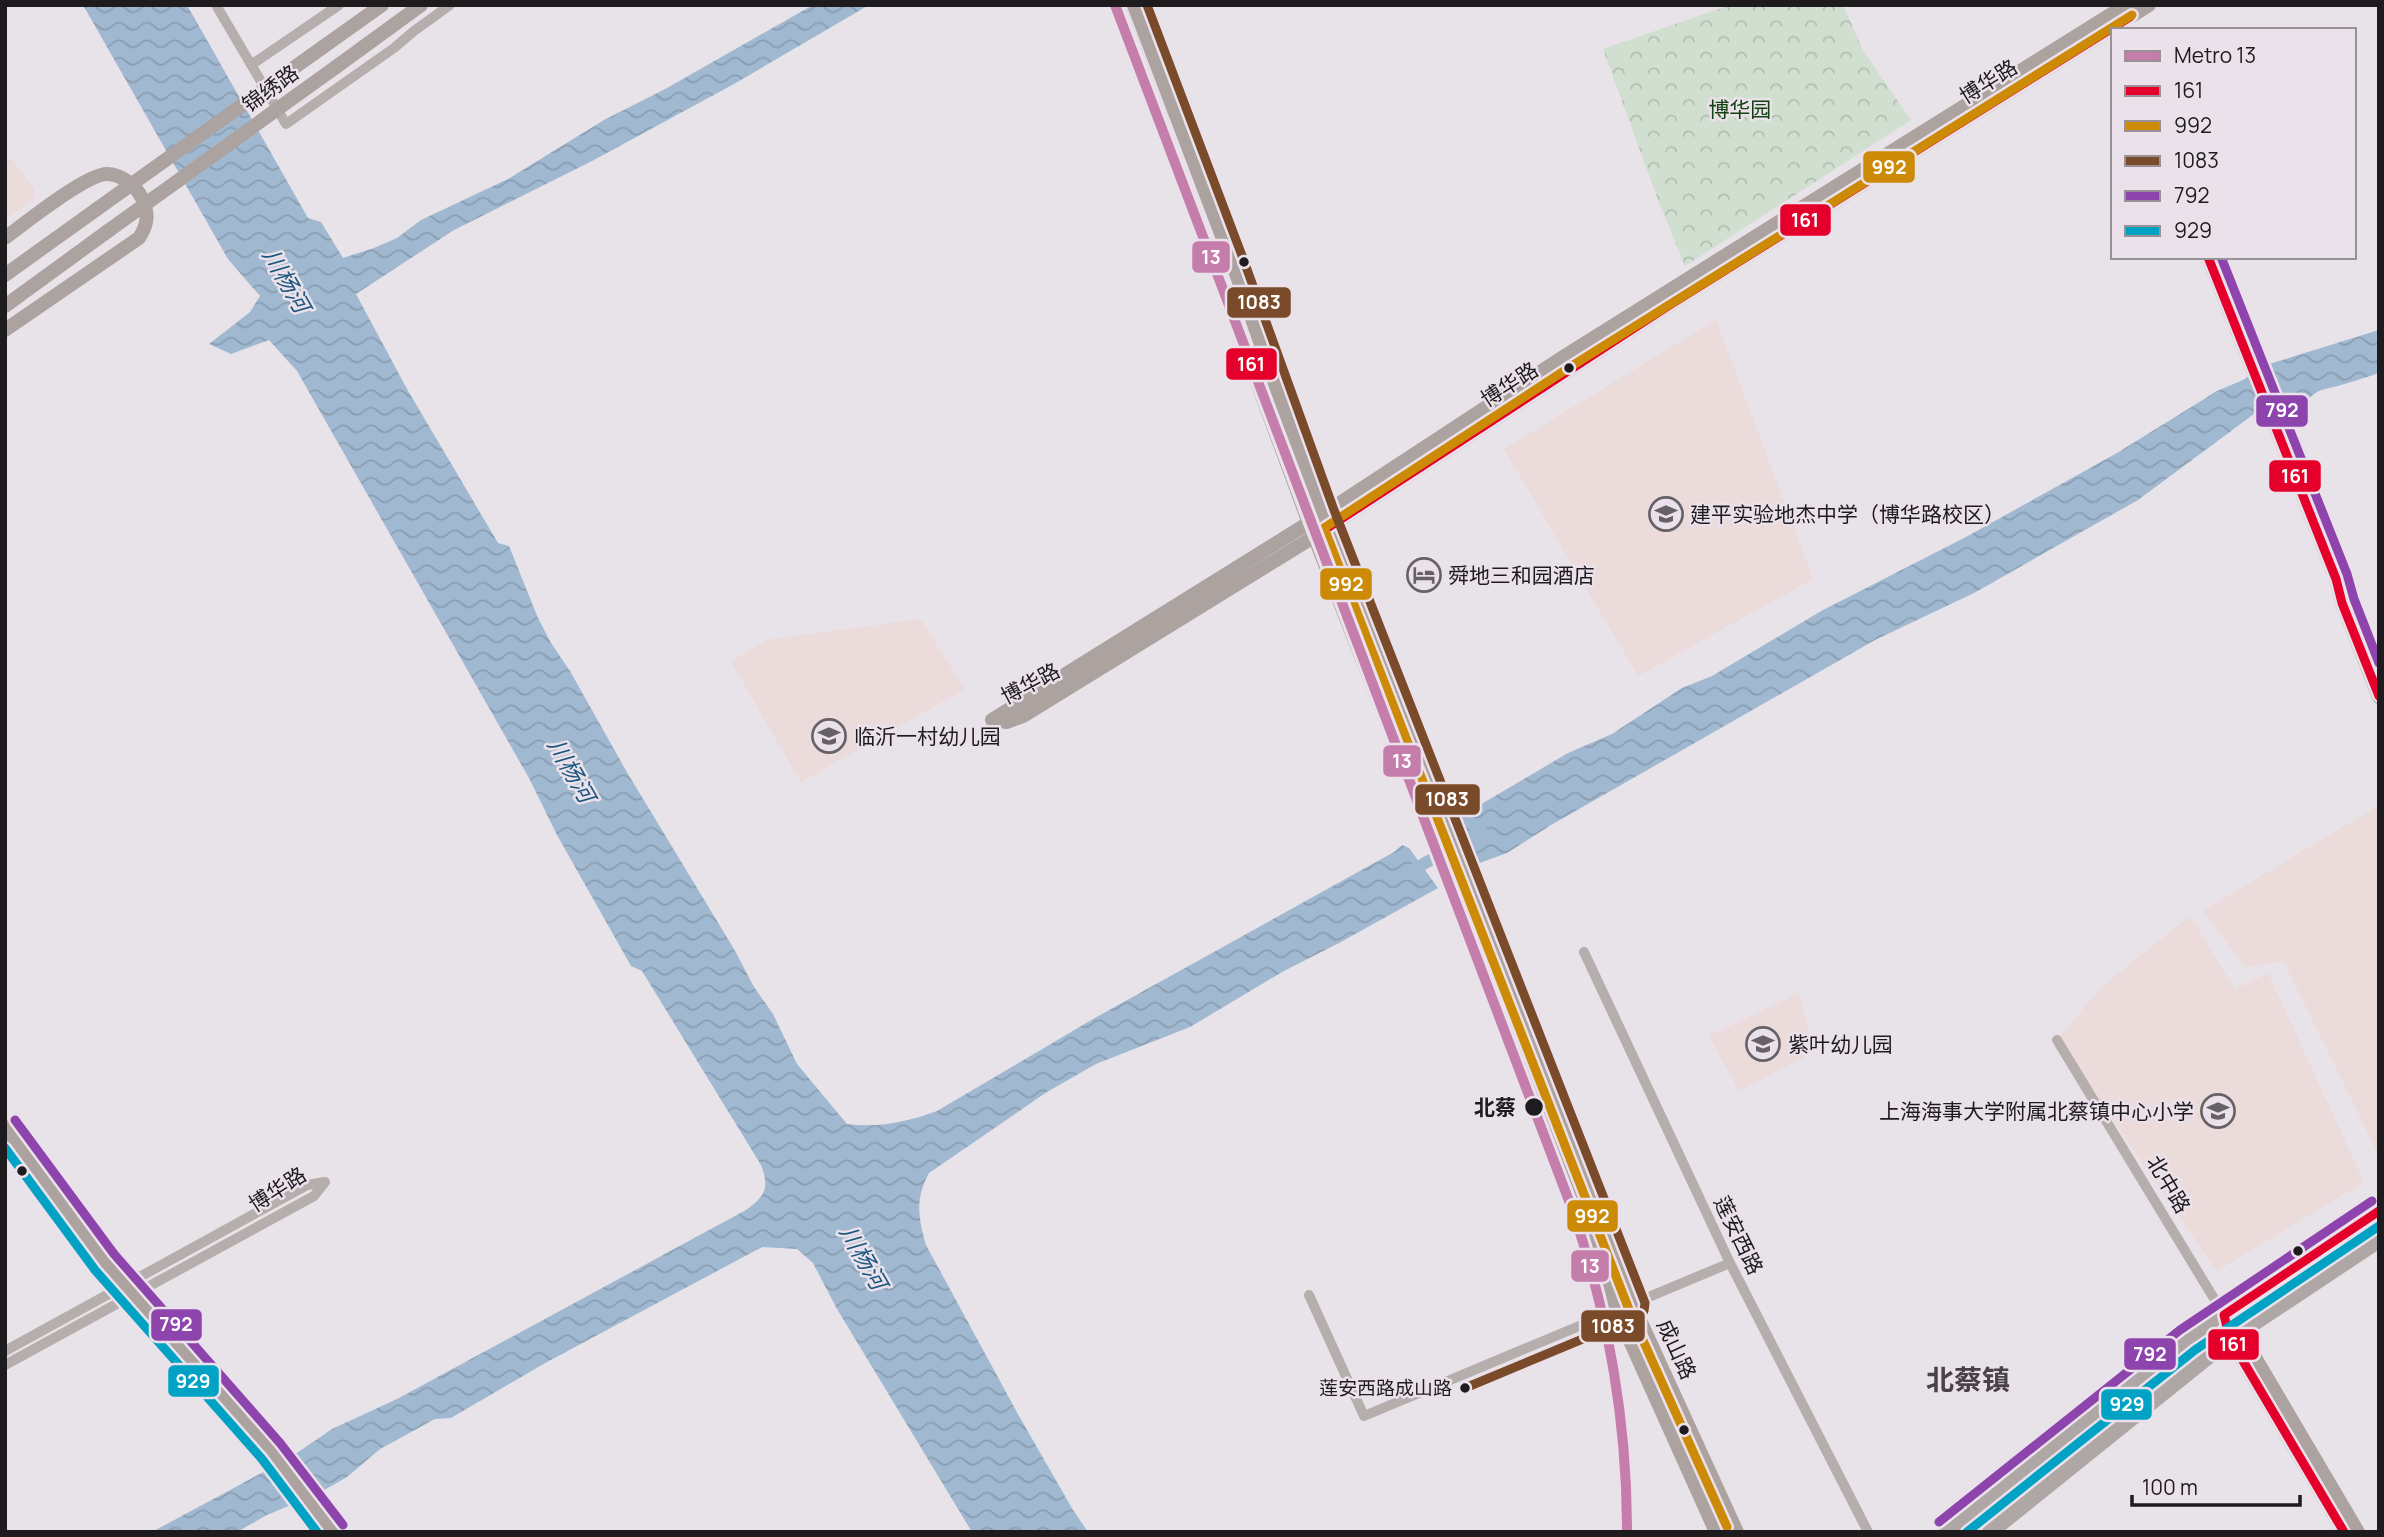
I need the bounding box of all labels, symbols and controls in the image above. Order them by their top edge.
legend [2111,28,2356,259]
text: Metro 13 [2174,41,2256,69]
street label: 博华路 [1954,52,2022,110]
street label: 锦绣路 [236,58,304,118]
text: 161 [2174,76,2203,104]
park label: 博华园 [1709,95,1772,123]
text: 992 [2174,111,2212,139]
text: 1083 [2174,146,2219,174]
line badge: 992 [1862,150,1916,184]
text: 992 [1872,154,1906,180]
text: 792 [2174,181,2210,209]
line badge: 161 [1779,203,1832,237]
text: 161 [1791,207,1819,233]
text: 929 [2174,216,2212,244]
line badge: 13 [1191,240,1231,274]
water label: 川杨河 [256,242,320,321]
text: 13 [1201,244,1221,270]
unlabelled marker [1237,255,1251,269]
line badge: 1083 [1226,286,1292,319]
text: 1083 [1237,289,1281,315]
line badge: 161 [1225,347,1278,381]
text: 161 [1237,351,1265,377]
street label: 博华路 [1475,355,1543,413]
unlabelled marker [1562,361,1576,375]
line badge: 792 [2255,394,2309,428]
text: 792 [2265,397,2299,423]
line badge: 161 [2268,459,2322,493]
text: 161 [2281,463,2309,489]
school or university icon: 建平实验地杰中学（博华路校区） [1647,495,1685,533]
place label: 建平实验地杰中学（博华路校区） [1690,500,2005,528]
hotel icon: 舜地三和园酒店 [1405,556,1443,594]
place label: 舜地三和园酒店 [1448,561,1595,589]
line badge: 992 [1319,567,1373,601]
text: 992 [1329,571,1363,597]
street label: 博华路 [996,656,1064,710]
school or university icon: 临沂一村幼儿园 [810,717,848,755]
place label: 临沂一村幼儿园 [854,722,1001,750]
water label: 川杨河 [541,732,605,811]
line badge: 13 [1382,744,1422,778]
text: 13 [1392,748,1412,774]
line badge: 1083 [1414,783,1481,816]
text: 1083 [1425,786,1469,812]
school or university icon: 紫叶幼儿园 [1744,1025,1782,1063]
place label: 紫叶幼儿园 [1788,1030,1893,1058]
school or university icon: 上海海事大学附属北蔡镇中心小学 [2199,1092,2237,1130]
place label: 北蔡 [1474,1093,1516,1121]
marker: 北蔡 [1523,1096,1545,1118]
place label: 上海海事大学附属北蔡镇中心小学 [1879,1097,2194,1125]
street label: 北中路 [2141,1150,2197,1218]
street label: 博华路 [243,1160,311,1218]
unlabelled marker [15,1164,29,1178]
street label: 莲安西路 [1708,1191,1770,1279]
line badge: 992 [1566,1199,1619,1233]
text: 992 [1575,1203,1609,1229]
water label: 川杨河 [833,1219,897,1298]
unlabelled marker [2291,1244,2305,1258]
line badge: 13 [1570,1249,1610,1283]
text: 13 [1580,1253,1600,1279]
line badge: 792 [150,1308,203,1342]
line badge: 1083 [1580,1309,1646,1343]
text: 792 [159,1311,193,1337]
text: 1083 [1591,1313,1635,1339]
street label: 成山路 [1651,1315,1703,1383]
line badge: 161 [2207,1328,2260,1361]
text: 161 [2219,1331,2247,1357]
line badge: 792 [2123,1337,2177,1371]
text: 792 [2133,1341,2167,1367]
district label: 北蔡镇 [1926,1360,2010,1398]
line badge: 929 [167,1364,220,1398]
text: 929 [176,1368,210,1394]
place label: 莲安西路成山路 [1319,1375,1452,1401]
marker: 莲安西路成山路 [1458,1381,1472,1395]
line badge: 929 [2100,1388,2153,1421]
text: 929 [2110,1391,2144,1417]
unlabelled marker [1677,1423,1691,1437]
scale bar [2132,1464,2300,1508]
text: 100 m [2142,1473,2198,1501]

